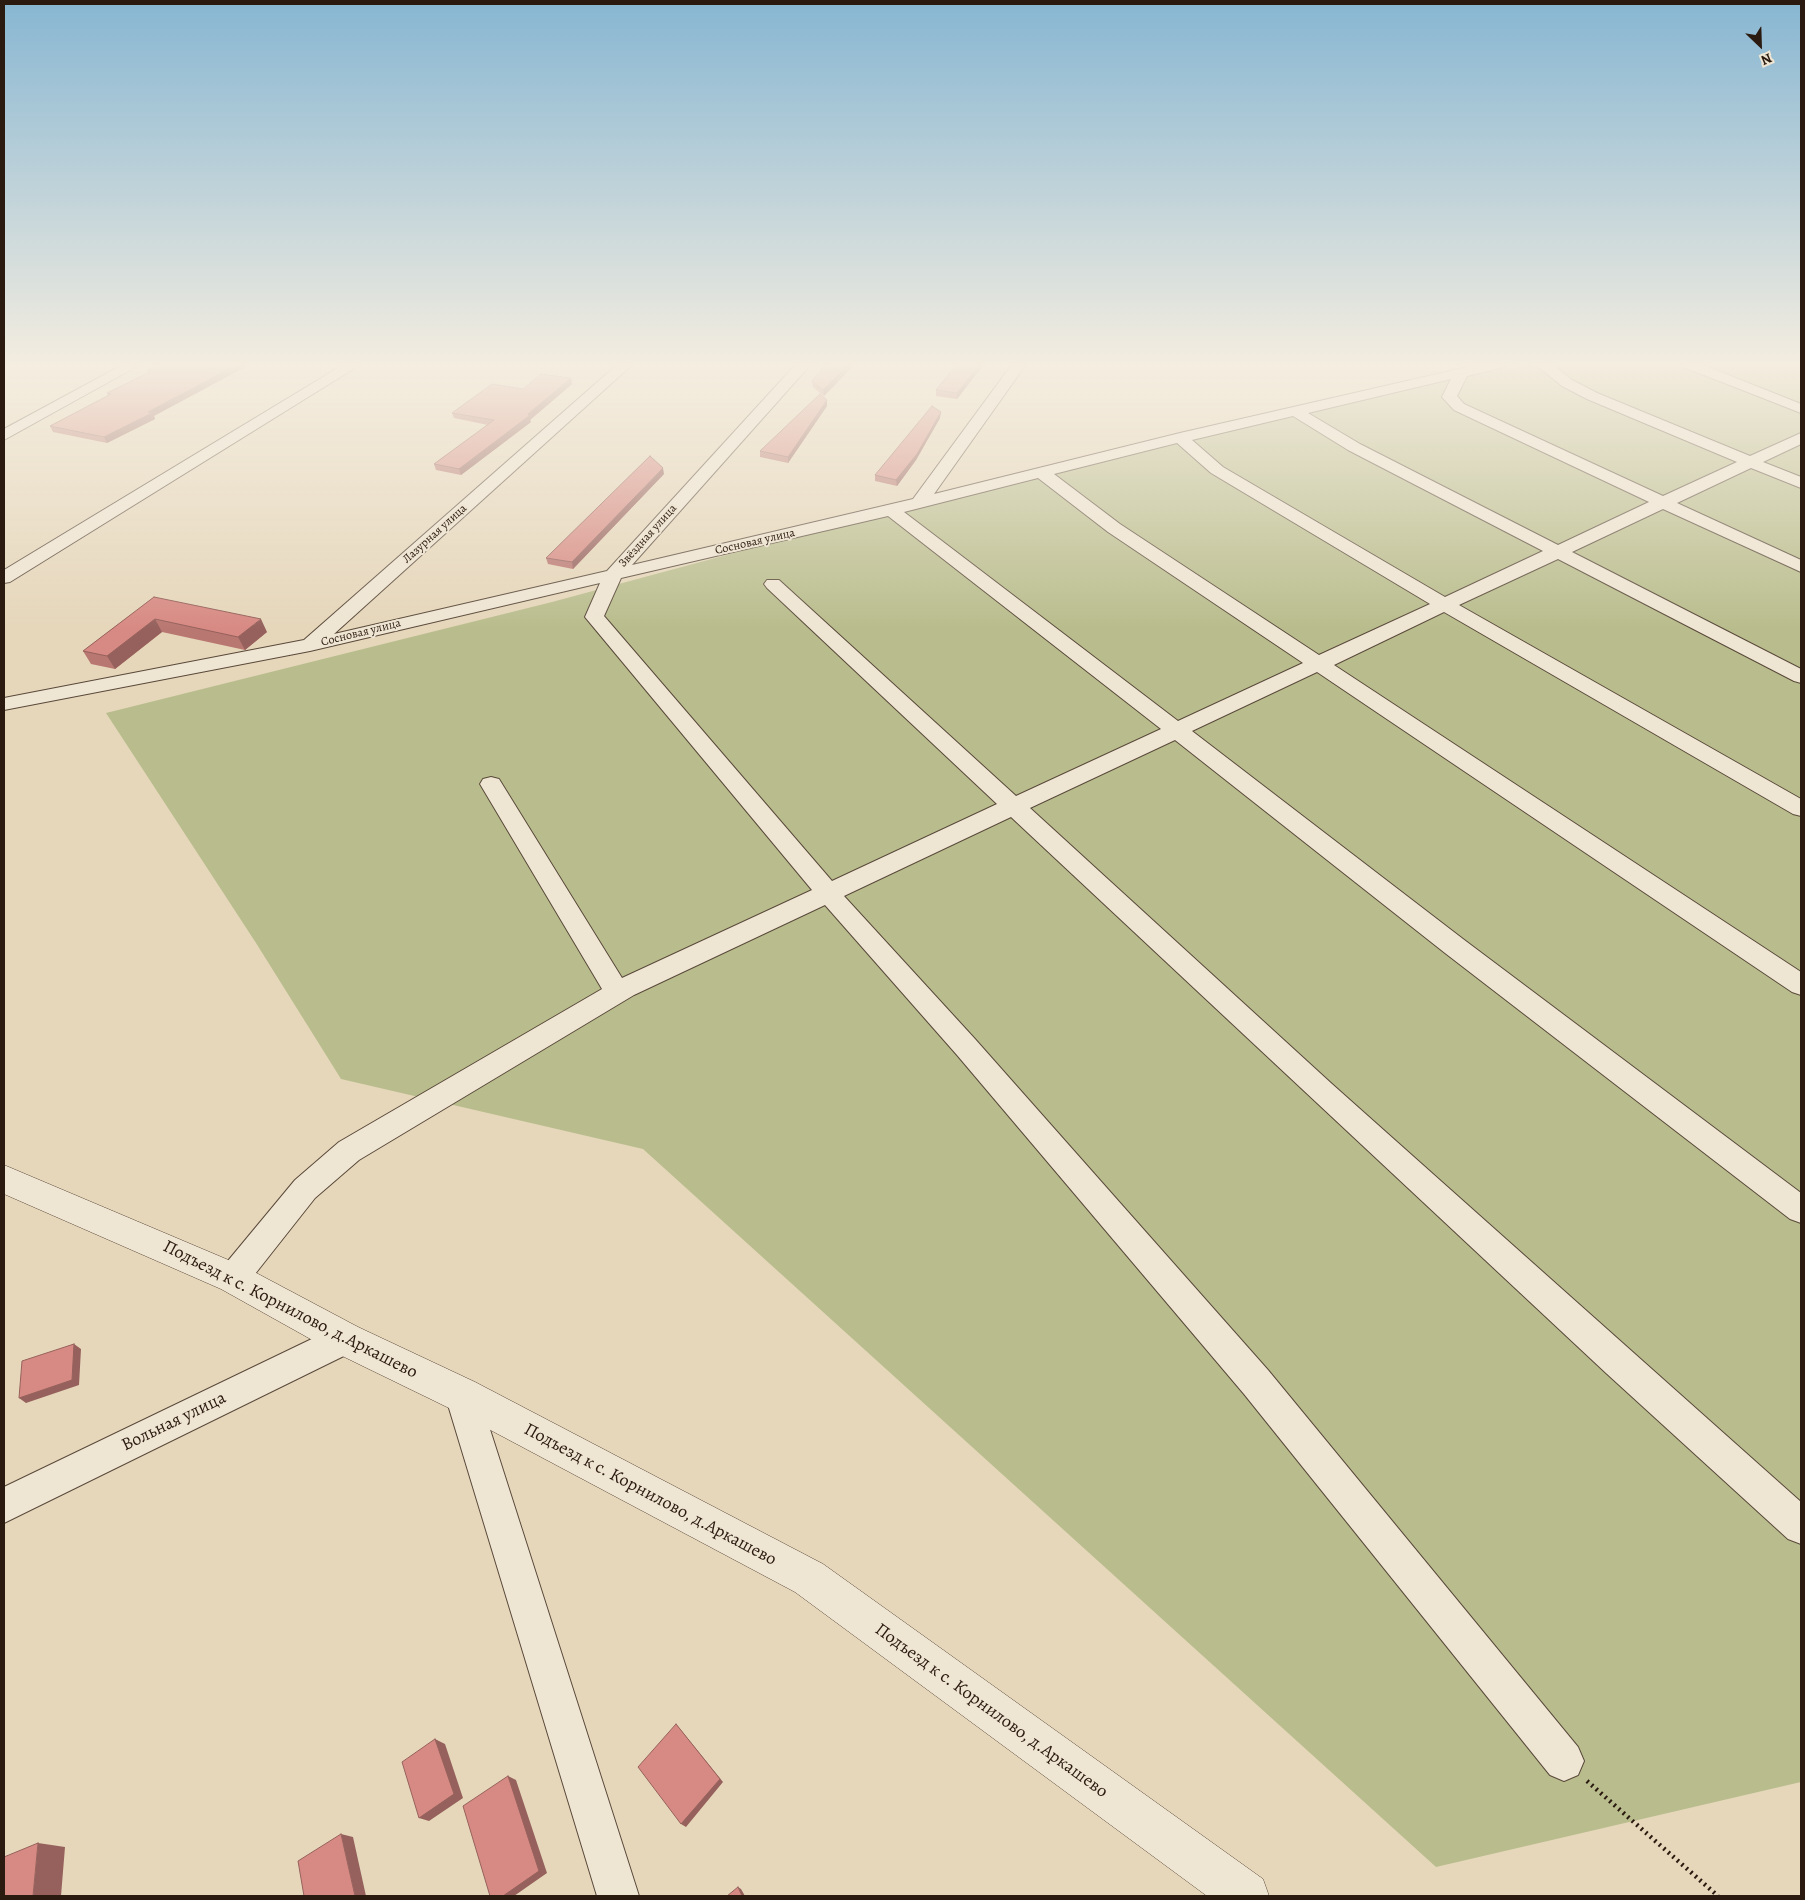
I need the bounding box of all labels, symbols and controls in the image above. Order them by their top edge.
north arrow [1735,20,1785,70]
text: N [1758,48,1775,70]
street label: Лазурная улица [400,501,470,567]
street label: Звёздная улица [616,502,680,570]
street label: Сосновая улица [714,526,796,558]
street label: Сосновая улица [320,616,402,650]
street label: Подъезд к с. Корнилово, д.Аркашево [159,1236,421,1384]
street label: Вольная улица [118,1387,230,1457]
street label: Подъезд к с. Корнилово, д.Аркашево [520,1419,780,1571]
street label: Подъезд к с. Корнилово, д.Аркашево [870,1619,1112,1803]

